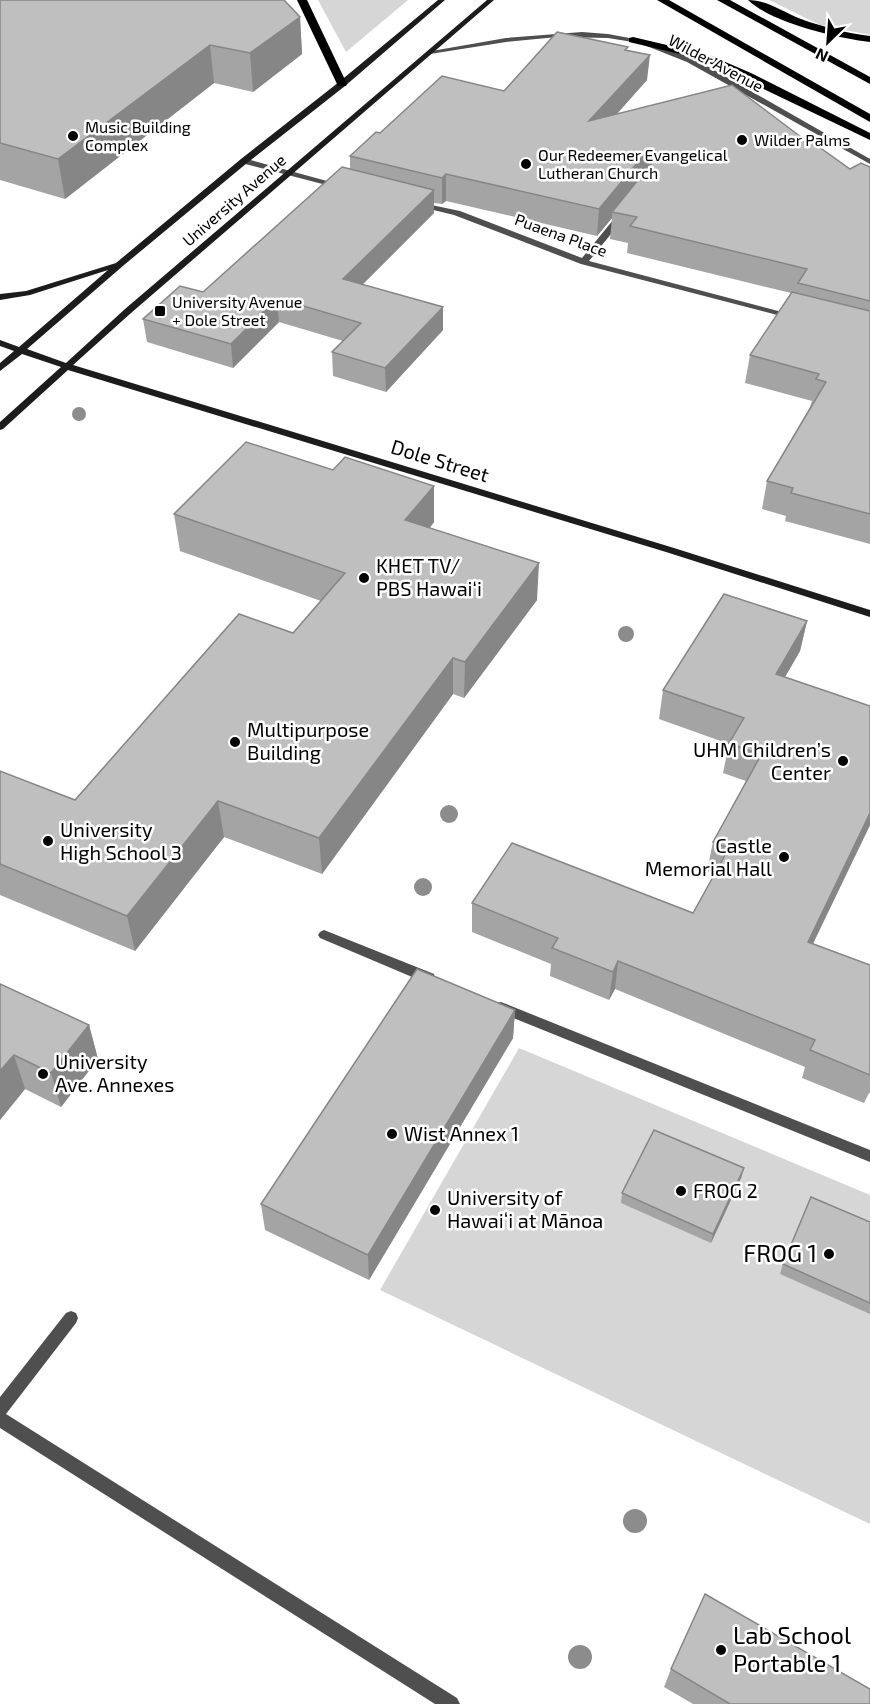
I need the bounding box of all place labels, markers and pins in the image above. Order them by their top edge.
place label: Music Building Complex [85,117,191,154]
marker: Music Building Complex [66,129,80,143]
place label: Wilder Palms [754,130,850,149]
marker: Wilder Palms [735,133,749,147]
place label: Our Redeemer Evangelical Lutheran Church [538,145,728,182]
marker: Our Redeemer Evangelical Lutheran Church [519,157,533,171]
place label: University Avenue + Dole Street [172,292,302,329]
marker: University Avenue + Dole Street [153,304,167,318]
place label: KHET TV/ PBS Hawai‘i [376,553,482,600]
marker: KHET TV/ PBS Hawai‘i [357,571,371,585]
place label: Multipurpose Building [247,717,369,764]
marker: Multipurpose Building [228,735,242,749]
place label: UHM Children’s Center [693,737,831,784]
marker: UHM Children’s Center [836,754,850,768]
place label: University High School 3 [60,817,182,864]
place label: Castle Memorial Hall [645,833,772,880]
marker: University High School 3 [41,834,55,848]
marker: Castle Memorial Hall [777,850,791,864]
place label: University Ave. Annexes [55,1049,174,1096]
marker: University Ave. Annexes [36,1067,50,1081]
place label: Wist Annex 1 [404,1121,519,1145]
marker: Wist Annex 1 [385,1127,399,1141]
place label: FROG 2 [693,1178,758,1202]
marker: FROG 2 [674,1184,688,1198]
place label: University of Hawaiʻi at Mānoa [447,1185,603,1232]
marker: University of Hawaiʻi at Mānoa [428,1203,442,1217]
place label: FROG 1 [743,1238,817,1267]
marker: FROG 1 [822,1247,836,1261]
place label: Lab School Portable 1 [733,1620,851,1677]
marker: Lab School Portable 1 [714,1643,728,1657]

